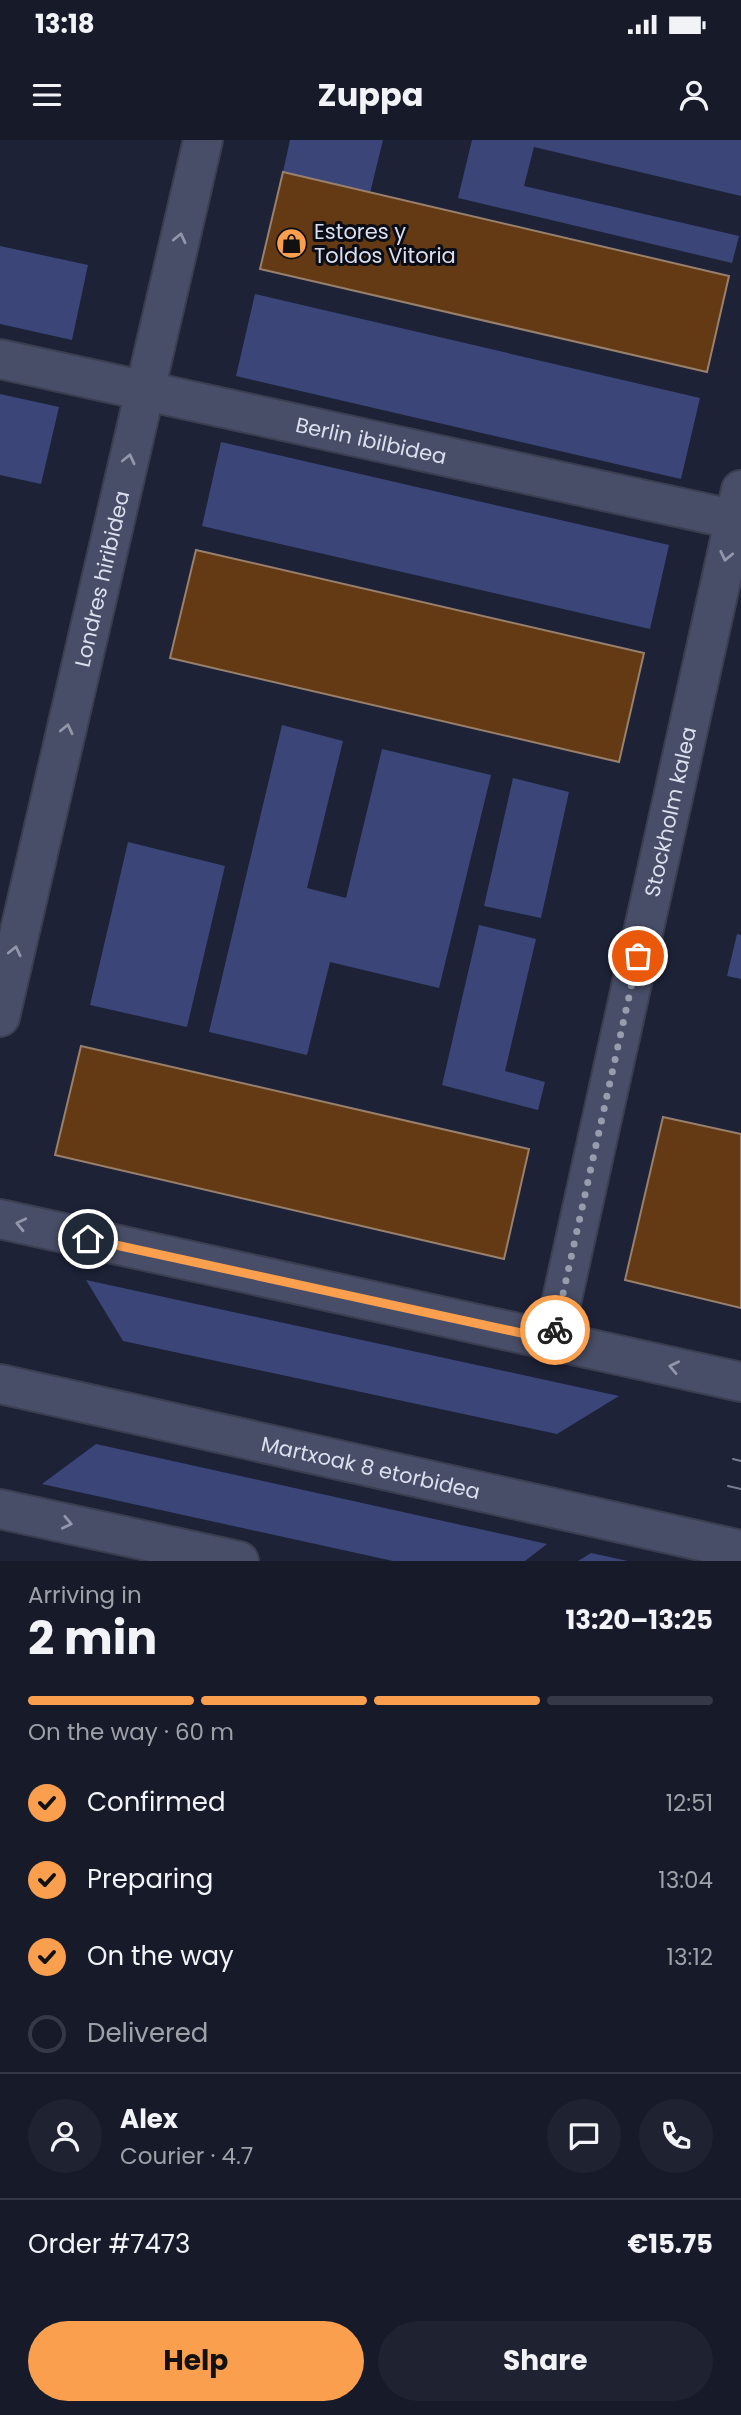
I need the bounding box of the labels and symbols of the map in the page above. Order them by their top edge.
place label: Estores y Toldos Vitoria [314,217,456,270]
shop icon: Estores y Toldos Vitoria [274,226,308,260]
one-way arrow [172,232,186,244]
street label: Berlin ibilbidea [293,410,449,471]
one-way arrow [120,454,135,466]
street label: Londres hiribidea [67,488,136,670]
one-way arrow [720,550,734,562]
one-way arrow [58,723,73,735]
street label: Stockholm kalea [637,724,703,900]
pin [608,926,668,986]
one-way arrow [7,945,22,957]
pin [58,1209,118,1269]
one-way arrow [15,1218,27,1232]
courier [520,1295,590,1365]
one-way arrow [668,1361,680,1376]
street label: Martxoak 8 etorbidea [259,1428,483,1506]
one-way arrow [61,1515,73,1530]

